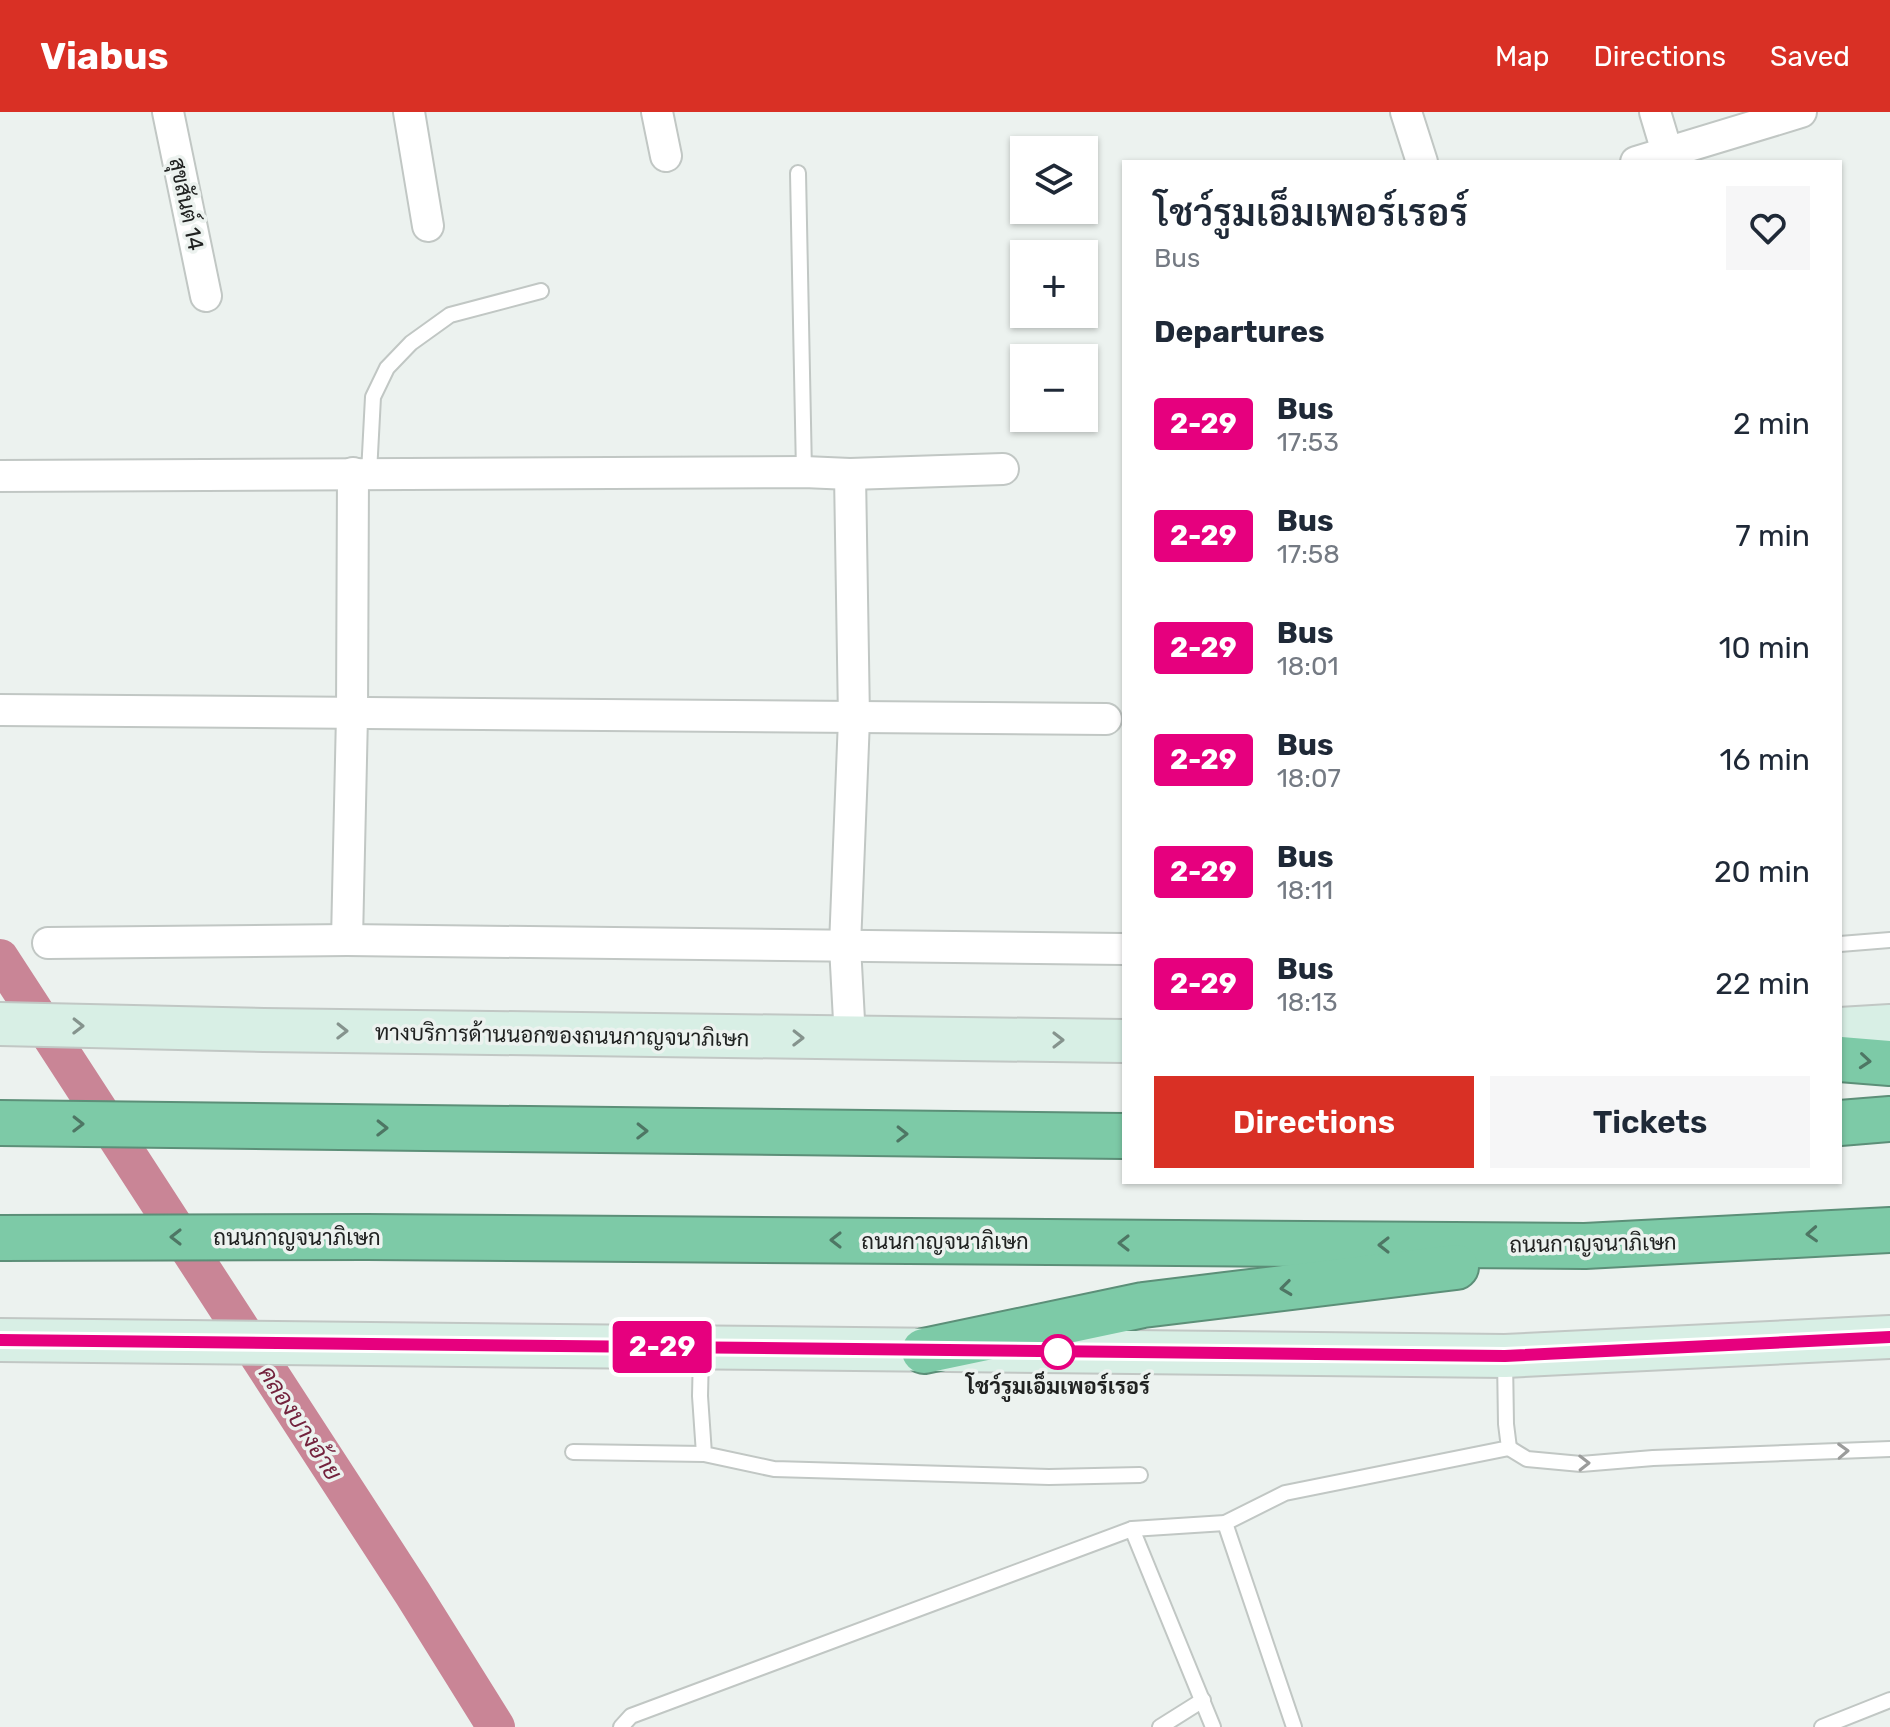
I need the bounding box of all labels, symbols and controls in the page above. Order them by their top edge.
text: Viabus [40,33,169,79]
text: Map [1495,40,1549,73]
text: Directions [1593,40,1726,73]
text: Saved [1770,40,1850,73]
map controls [1010,136,1098,432]
button: layers [1010,136,1098,224]
street label: สุขสันต์ 14 [162,155,211,254]
button: heart [1726,186,1810,270]
text: โชว์รูมเอ็มเพอร์เรอร์ [1154,190,1468,236]
button: + [1010,240,1098,328]
text: Bus [1154,243,1200,274]
text: Departures [1154,314,1325,350]
button: − [1010,344,1098,432]
text: Bus [1277,391,1334,427]
text: 2 min [1733,406,1810,442]
text: 2-29 [1170,407,1237,440]
text: 17:53 [1277,427,1339,458]
text: Bus [1277,503,1334,539]
text: 7 min [1735,518,1810,554]
text: 2-29 [1170,519,1237,552]
text: 17:58 [1277,539,1340,570]
text: Bus [1277,615,1334,651]
text: 10 min [1719,630,1810,666]
text: 2-29 [1170,631,1237,664]
text: 18:01 [1277,651,1339,682]
text: Bus [1277,727,1334,763]
text: 16 min [1720,742,1810,778]
text: 2-29 [1170,743,1237,776]
text: 18:07 [1277,763,1341,794]
text: Bus [1277,839,1334,875]
text: 20 min [1714,854,1810,890]
text: 2-29 [1170,855,1237,888]
text: 18:11 [1277,875,1333,906]
text: Bus [1277,951,1334,987]
text: 22 min [1715,966,1810,1002]
text: 2-29 [1170,967,1237,1000]
text: 18:13 [1277,987,1338,1018]
one-way arrow [72,1017,85,1034]
street label: ทางบริการด้านนอกของถนนกาญจนาภิเษก [375,1018,749,1052]
one-way arrow [336,1023,349,1040]
one-way arrow [792,1030,805,1047]
one-way arrow [1052,1031,1065,1049]
one-way arrow [1859,1052,1872,1069]
button: Directions [1154,1076,1474,1168]
button: Tickets [1490,1076,1810,1168]
one-way arrow [72,1115,85,1133]
one-way arrow [376,1119,389,1137]
one-way arrow [636,1122,649,1140]
one-way arrow [896,1125,909,1143]
street label: ถนนกาญจนาภิเษก [213,1224,381,1251]
one-way arrow [1805,1225,1818,1242]
one-way arrow [169,1228,182,1246]
street label: ถนนกาญจนาภิเษก [861,1228,1029,1255]
street label: ถนนกาญจนาภิเษก [1509,1229,1677,1258]
one-way arrow [829,1231,842,1249]
one-way arrow [1117,1234,1130,1251]
one-way arrow [1377,1236,1390,1253]
one-way arrow [1279,1280,1292,1297]
line badge: 2-29 [606,1321,718,1373]
text: 2-29 [629,1330,695,1363]
marker: โชว์รูมเอ็มเพอร์เรอร์ [1041,1335,1075,1369]
water label: คลองบางอ้าย [253,1361,348,1486]
place label: โชว์รูมเอ็มเพอร์เรอร์ [964,1371,1152,1402]
one-way arrow [1837,1442,1850,1459]
one-way arrow [1578,1454,1591,1472]

